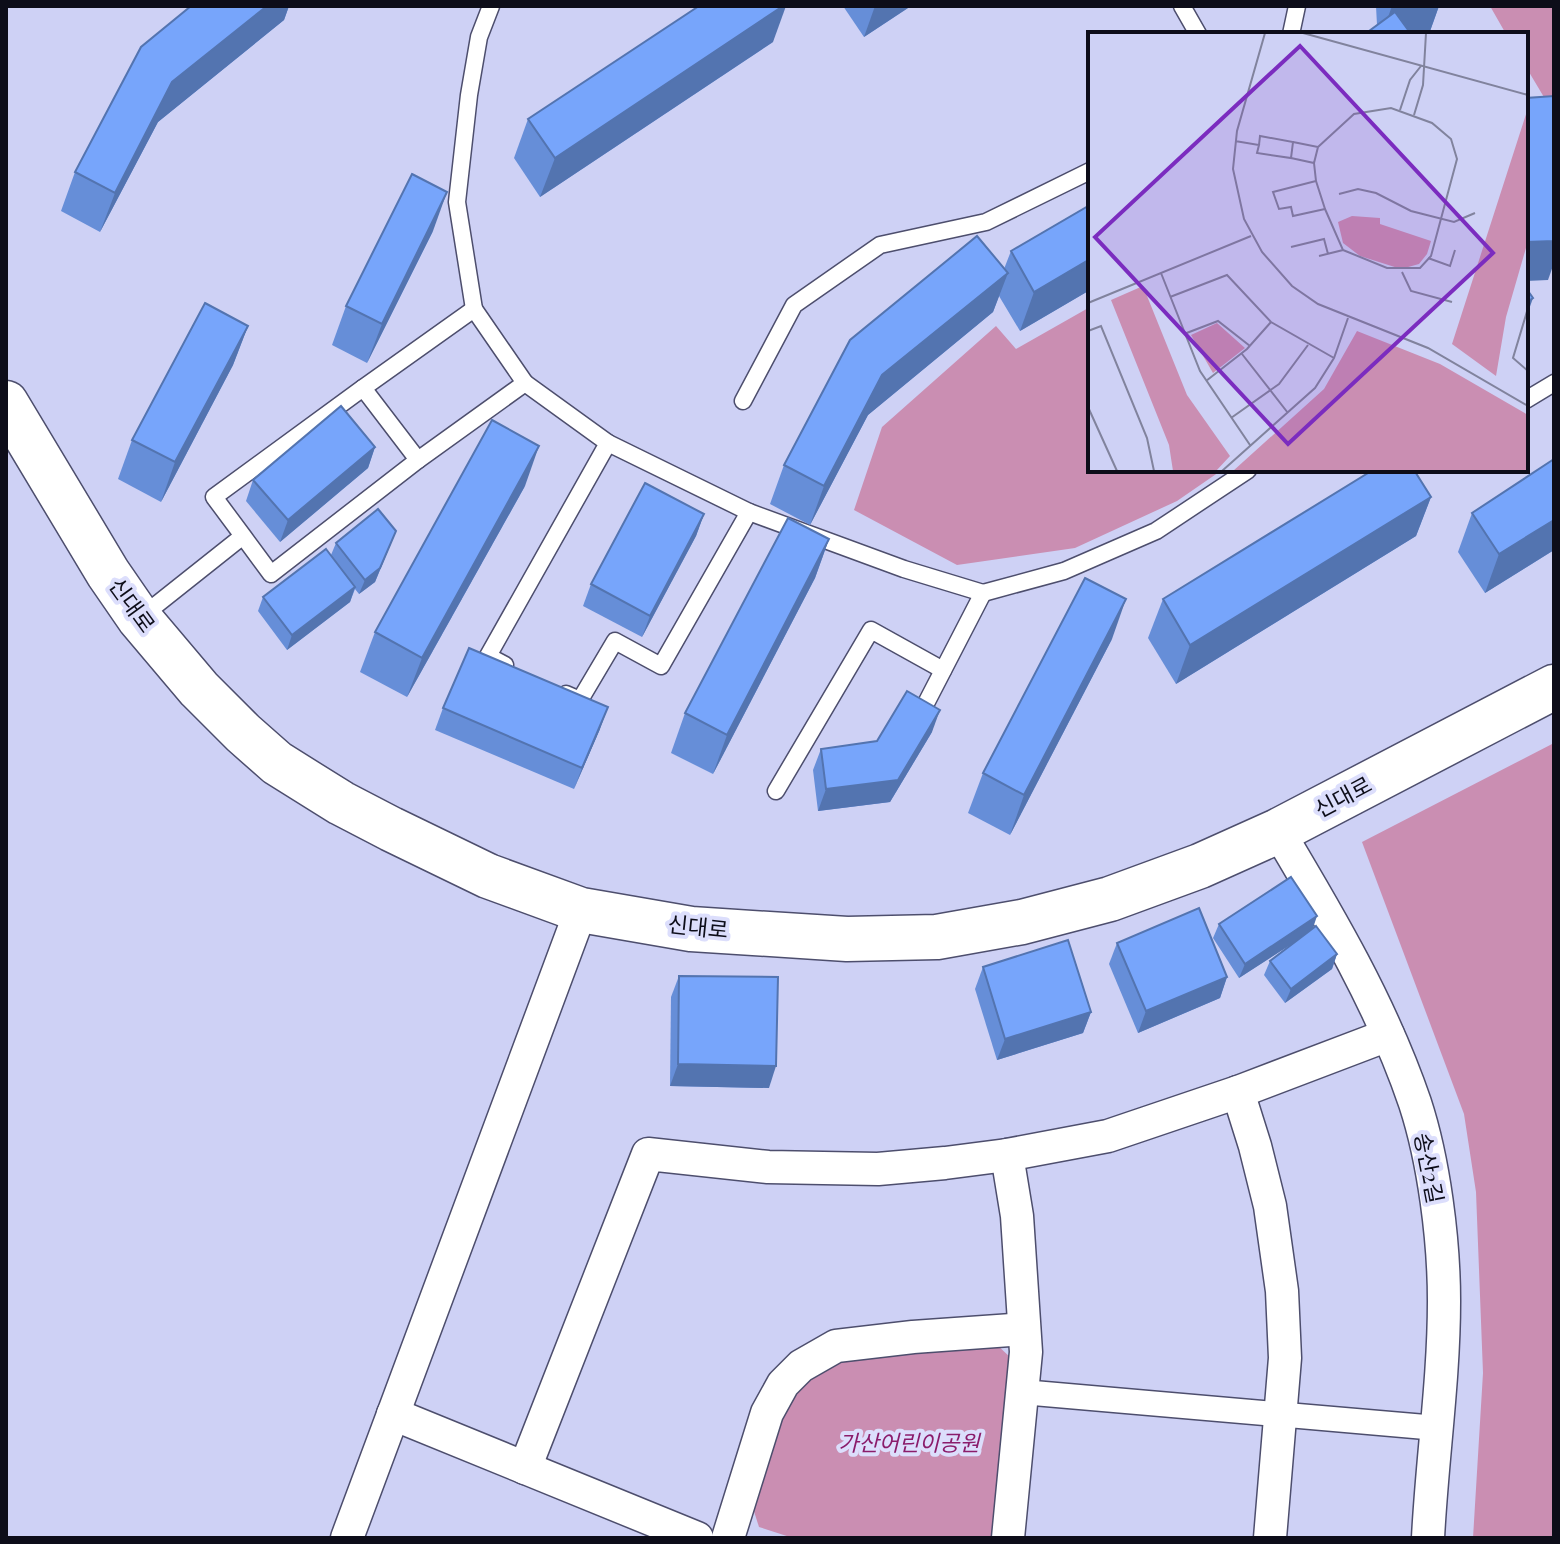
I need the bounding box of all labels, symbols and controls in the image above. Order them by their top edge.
inset map [1088,32,1528,472]
street label: 신대로 [103,571,163,638]
street label: 신대로 [1309,769,1376,824]
street label: 신대로 [666,908,730,944]
street label: 송산2길 [1408,1130,1452,1206]
park label: 가산어린이공원 [838,1427,982,1457]

